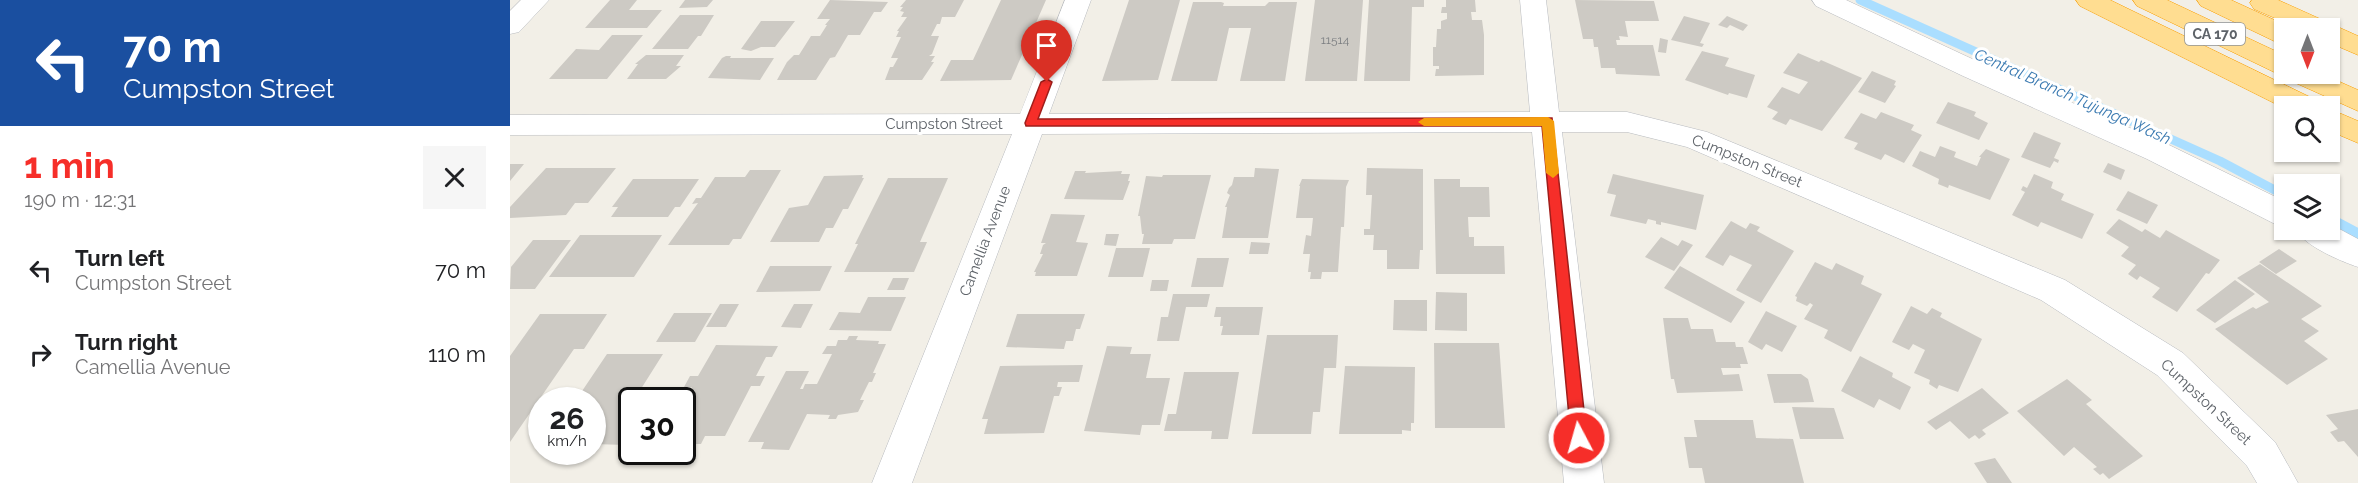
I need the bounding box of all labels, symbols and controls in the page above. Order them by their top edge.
north arrow [2274,18,2340,84]
map controls [2274,18,2340,240]
pin [1021,20,1072,82]
text: 70 m [123,23,222,72]
road number: CA 170 [2185,23,2245,45]
icon: left [24,24,102,102]
icon: arrive [1030,29,1063,62]
house number: 11514 [1321,33,1350,47]
water label: Central Branch Tujunga Wash [1972,44,2174,148]
text: Cumpston Street [123,73,334,104]
button: search [2274,96,2340,162]
street label: Cumpston Street [885,115,1003,133]
street label: Cumpston Street [1689,131,1805,191]
text: 1 min [24,144,115,186]
button: close [423,146,486,209]
button: layers [2274,174,2340,240]
street label: Camellia Avenue [956,183,1014,299]
text: 190 m · 12:31 [24,188,136,212]
text: Turn left [75,245,165,271]
icon: left [24,254,57,287]
text: 70 m [435,257,486,283]
text: Cumpston Street [75,271,232,295]
text: Turn right [75,329,178,355]
icon: right [24,338,57,371]
text: 110 m [428,341,486,367]
text: Camellia Avenue [75,355,231,379]
street label: Cumpston Street [2157,355,2255,449]
speed limit sign: 30 [618,387,696,465]
text: 26 [549,401,585,436]
position arrow [1547,406,1611,470]
text: km/h [547,432,587,450]

